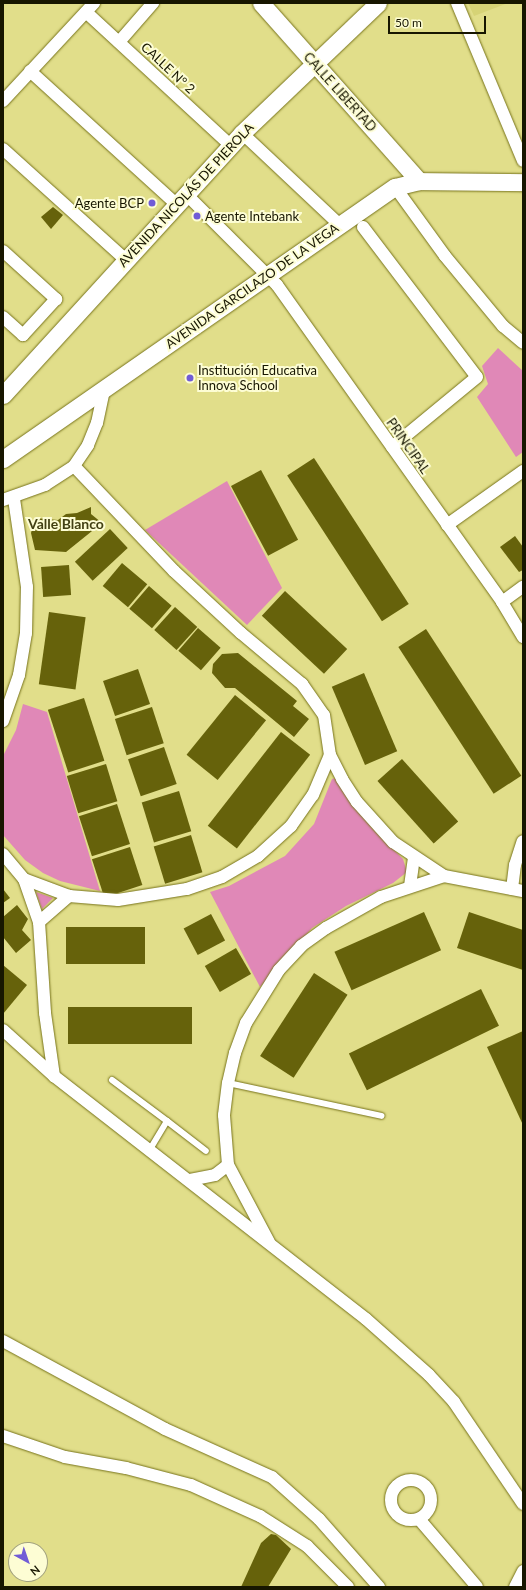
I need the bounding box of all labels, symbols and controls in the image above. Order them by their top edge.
scale bar [390,8,488,34]
text: 50 m [395,15,422,30]
street label: CALLE N° 2 [138,39,198,97]
street label: CALLE LIBERTAD [300,49,380,135]
street label: AVENIDA NICOLÁS DE PIEROLA [115,120,257,270]
place label: Agente BCP [75,195,144,211]
marker: Agente BCP [147,198,157,208]
place label: Agente Intebank [205,208,299,224]
marker: Agente Intebank [192,211,202,221]
street label: AVENIDA GARCILAZO DE LA VEGA [162,220,342,352]
place label: Institución Educativa Innova School [198,363,317,394]
marker: Institución Educativa Innova School [185,373,195,383]
street label: PRINCIPAL [383,415,433,477]
district label: Valle Blanco [28,516,104,532]
north arrow [8,1542,48,1582]
text: N [28,1563,43,1579]

